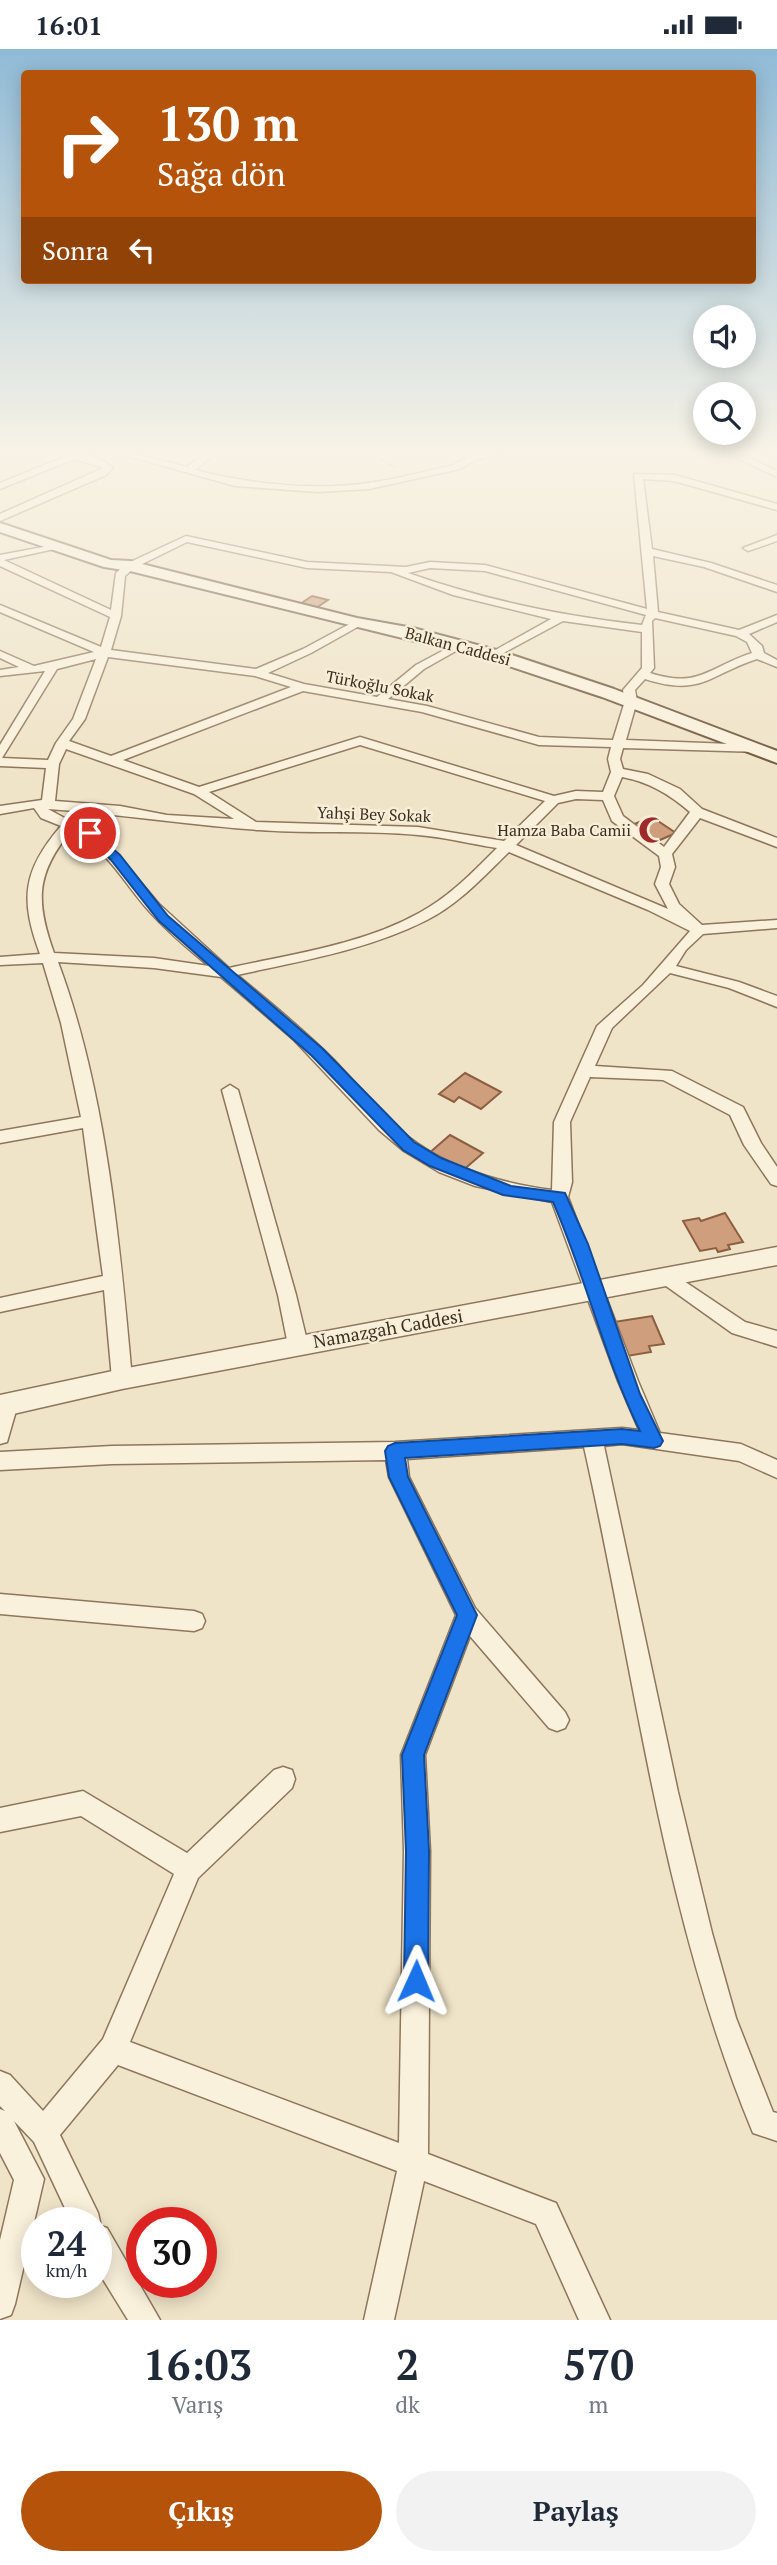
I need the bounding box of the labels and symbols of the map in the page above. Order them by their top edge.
street label: Balkan Caddesi [403,621,513,671]
street label: Türkoğlu Sokak [324,665,437,707]
street label: Yahşi Bey Sokak [317,801,432,827]
pin [60,803,120,863]
mosque icon: Hamza Baba Camii [637,815,667,845]
place label: Hamza Baba Camii [497,819,631,841]
street label: Namazgah Caddesi [311,1303,465,1353]
position arrow [379,1944,453,2018]
speed limit sign: 30 [126,2207,217,2298]

